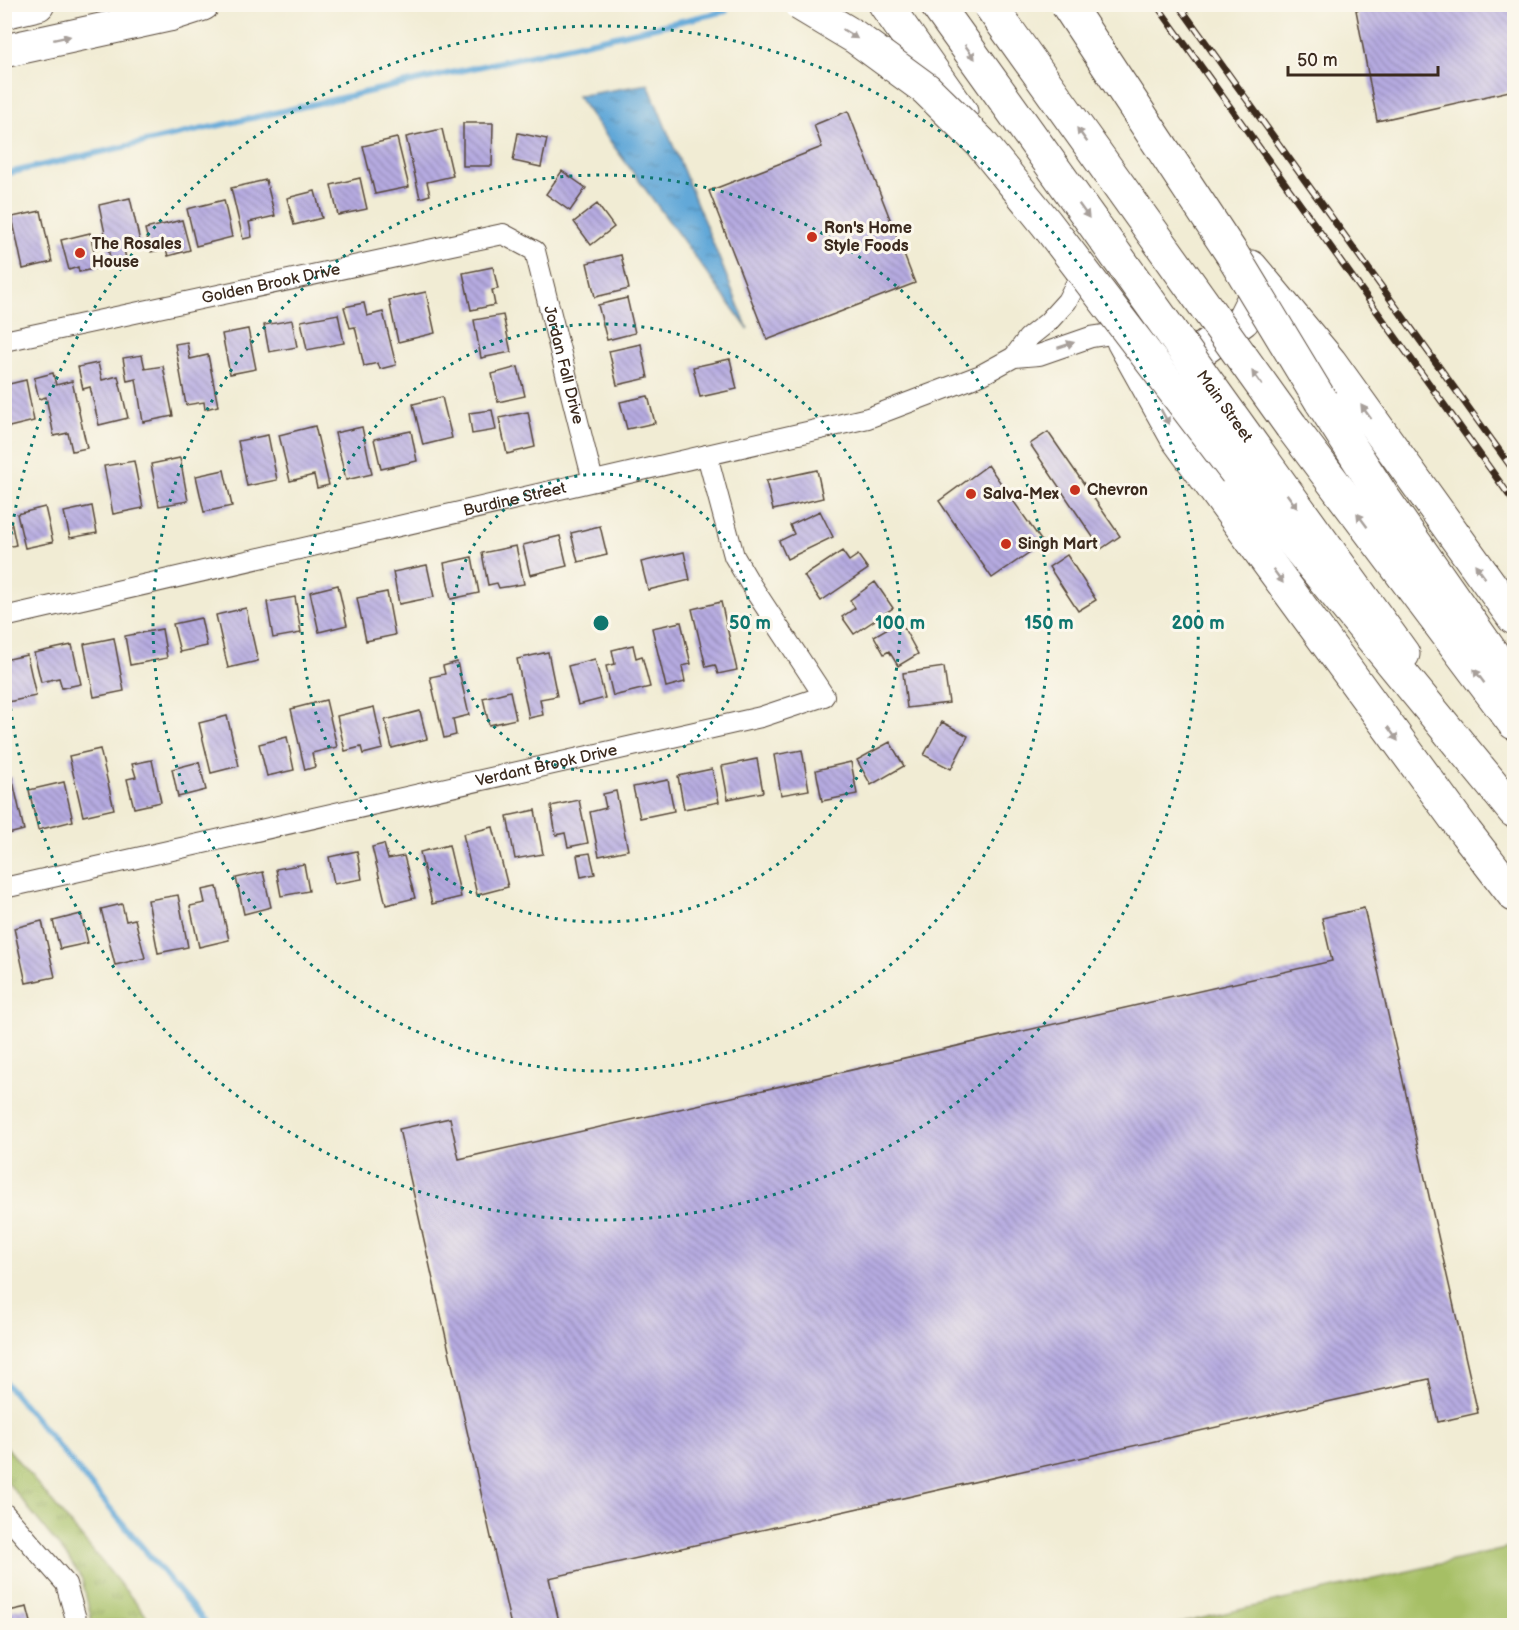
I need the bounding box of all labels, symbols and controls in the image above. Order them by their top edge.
one-way arrow [842,29,858,40]
one-way arrow [52,33,71,43]
scale bar [1288,39,1438,77]
one-way arrow [964,44,976,60]
text: 50 m [1297,50,1338,71]
one-way arrow [1076,127,1088,143]
one-way arrow [1078,202,1090,218]
place label: Ron's Home Style Foods [824,219,912,256]
marker: Ron's Home Style Foods [805,230,819,244]
place label: The Rosales House [92,235,182,272]
marker: The Rosales House [73,246,87,260]
street label: Golden Brook Drive [200,260,342,308]
street label: Jordan Fall Drive [540,304,588,427]
one-way arrow [1057,339,1075,349]
street label: Main Street [1192,367,1257,446]
one-way arrow [1251,371,1263,387]
one-way arrow [1360,405,1372,421]
one-way arrow [1160,409,1170,426]
street label: Burdine Street [461,478,568,520]
place label: Chevron [1087,481,1148,500]
marker: Chevron [1068,483,1082,497]
place label: Salva-Mex [983,485,1059,504]
marker: Salva-Mex [964,487,978,501]
one-way arrow [1286,493,1298,508]
one-way arrow [1356,512,1368,528]
place label: Singh Mart [1018,535,1098,554]
marker: Singh Mart [999,537,1013,551]
one-way arrow [1474,563,1486,579]
one-way arrow [1272,568,1284,584]
centre of rings [591,613,611,633]
text: 50 m [729,613,771,634]
text: 100 m [875,613,925,634]
text: 150 m [1024,613,1074,634]
text: 200 m [1171,613,1225,634]
one-way arrow [1473,668,1486,684]
one-way arrow [1387,725,1399,741]
street label: Verdant Brook Drive [474,740,619,791]

